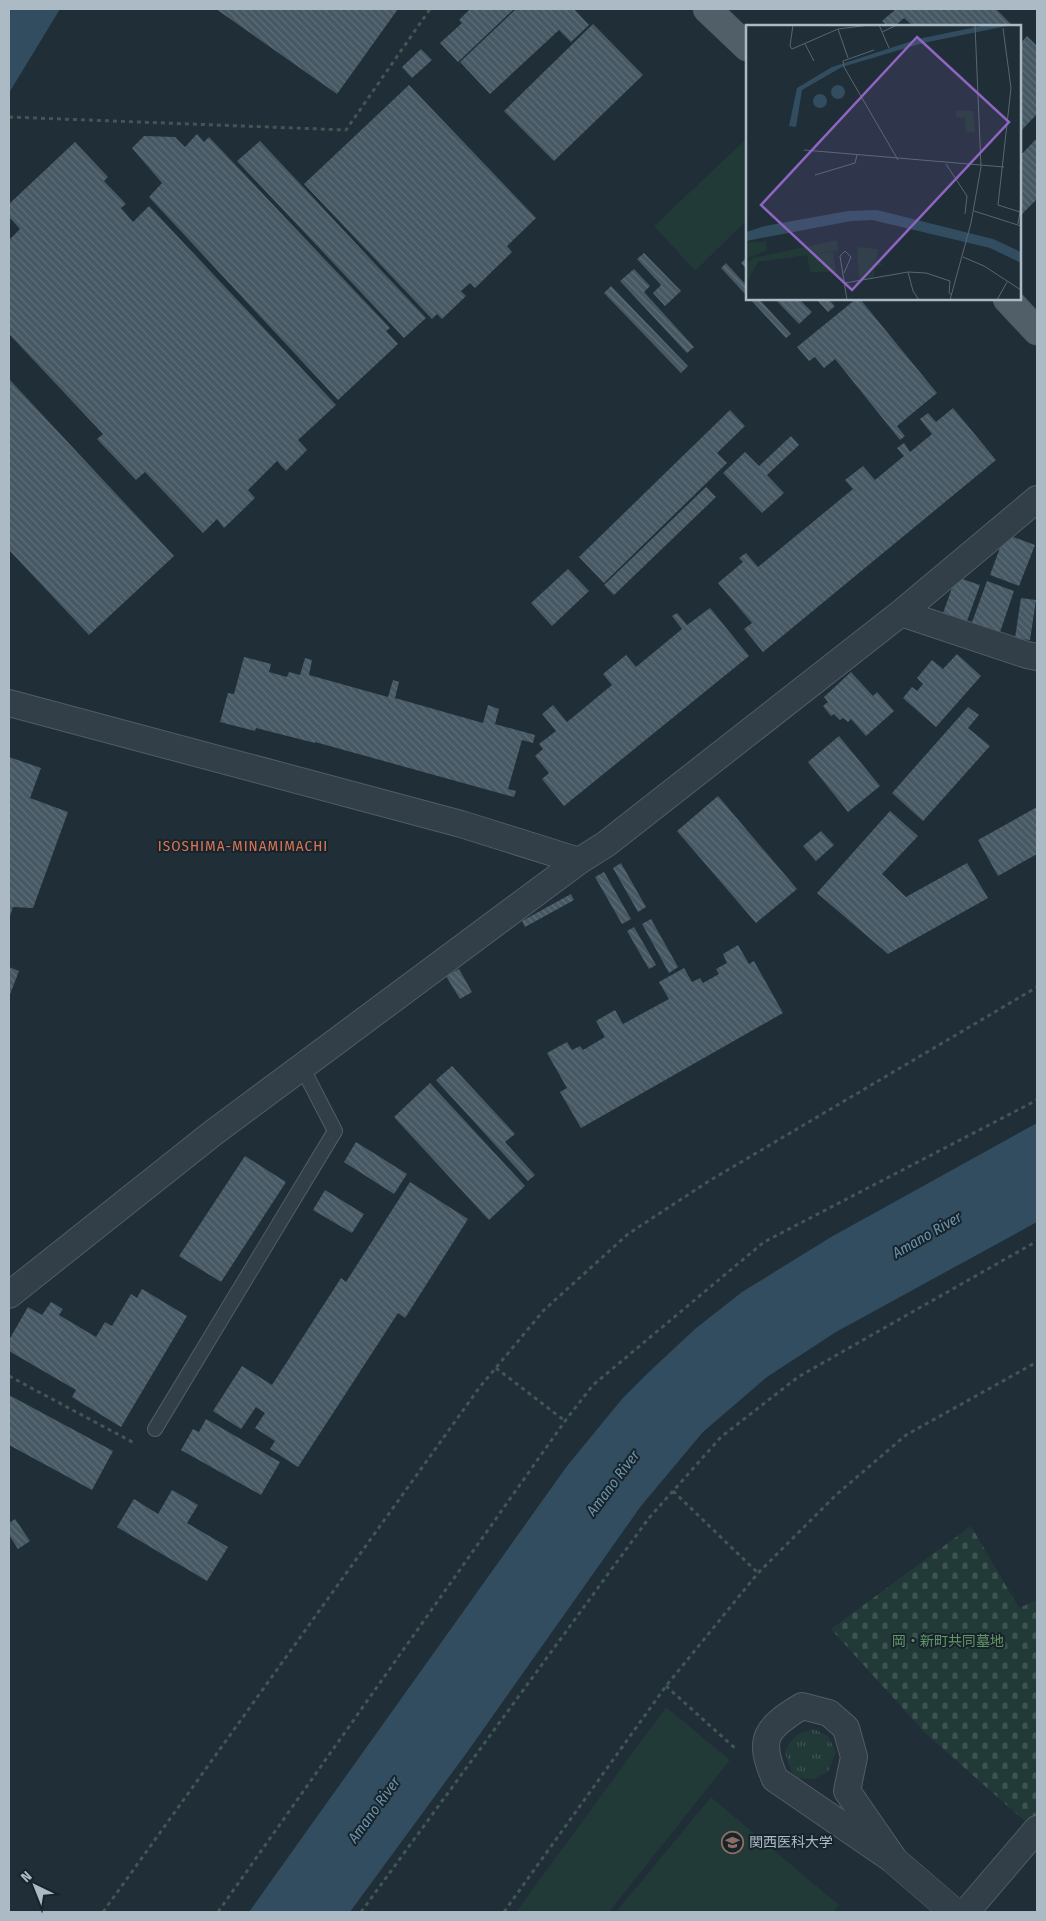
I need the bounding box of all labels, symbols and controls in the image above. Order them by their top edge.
inset map [746,25,1021,300]
district label: ISOSHIMA-MINAMIMACHI [158,837,328,855]
water label: Amano River [888,1208,966,1263]
water label: Amano River [582,1446,644,1520]
park label: 岡・新町共同墓地 [892,1633,1004,1650]
water label: Amano River [344,1773,404,1847]
school or university icon: 関西医科大学 [721,1830,745,1854]
place label: 関西医科大学 [749,1834,833,1851]
north arrow [10,1861,60,1911]
text: N [18,1868,35,1886]

